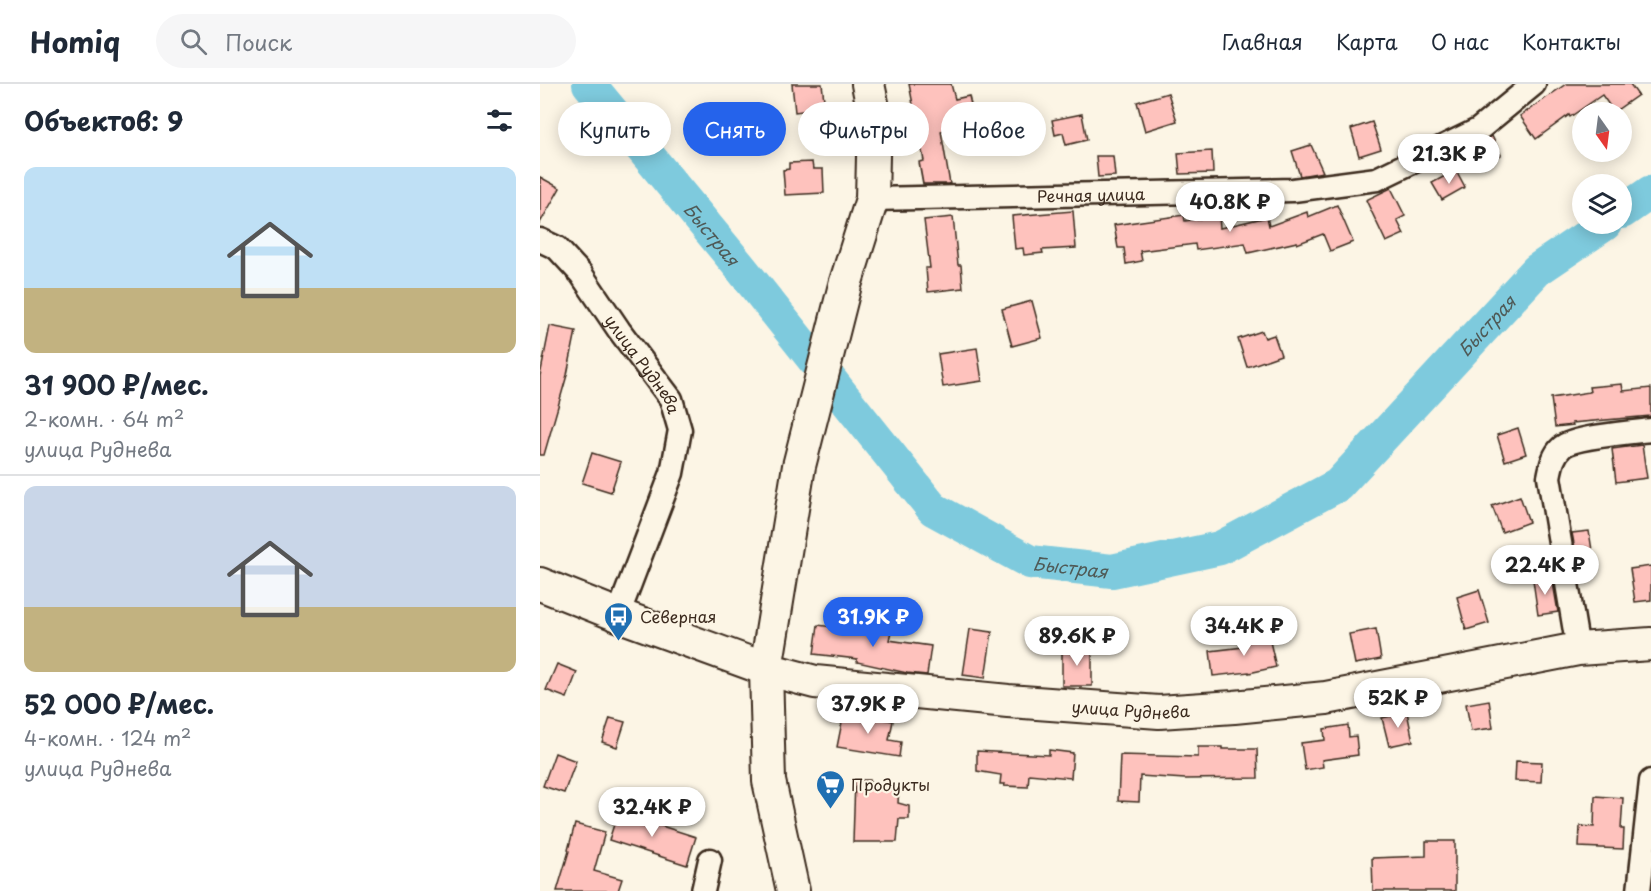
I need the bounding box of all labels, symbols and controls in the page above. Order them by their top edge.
search box [156,14,576,68]
text: Homiq [30,20,120,63]
icon: search [177,25,210,58]
text: Поиск [225,25,292,58]
text: Главная [1222,25,1303,57]
text: Карта [1336,25,1398,57]
text: О нас [1431,25,1489,57]
text: Контакты [1522,25,1621,57]
text: Объектов: 9 [24,101,183,140]
chip: Купить [558,102,671,156]
chip: Снять [683,102,786,156]
chip: Фильтры [798,102,929,156]
chip: Новое [941,102,1046,156]
north arrow [1572,102,1632,162]
map controls [1572,102,1632,234]
icon: filters [483,104,516,137]
pin: 21.3K ₽ [1394,134,1504,185]
text: 21.3K ₽ [1412,138,1486,168]
button: layers [1572,174,1632,234]
street label: Речная улица [1037,181,1145,207]
pin: 40.8K ₽ [1175,182,1285,233]
text: 40.8K ₽ [1190,186,1270,216]
water label: Быстрая [678,196,747,272]
icon: home [216,206,324,314]
water label: Быстрая [1451,288,1522,362]
street label: улица Руднева [600,309,687,417]
text: 31 900 ₽/мес. [24,365,209,404]
text: 2-комн. · 64 m² [24,404,184,434]
text: улица Руднева [24,434,172,464]
icon: home [216,525,324,633]
pin: 22.4K ₽ [1490,545,1600,596]
water label: Быстрая [1032,549,1110,584]
text: 22.4K ₽ [1505,549,1585,579]
pin: 31.9K ₽ [818,597,928,648]
bus stop icon: Северная [603,600,635,642]
text: 31.9K ₽ [837,601,909,631]
place label: Северная [640,604,716,628]
pin: 34.4K ₽ [1189,606,1299,657]
text: 34.4K ₽ [1205,610,1284,640]
pin: 89.6K ₽ [1022,616,1132,667]
text: 89.6K ₽ [1038,620,1116,650]
pin: 52K ₽ [1356,678,1440,729]
text: 52K ₽ [1368,682,1428,712]
text: 52 000 ₽/мес. [24,684,214,723]
pin: 37.9K ₽ [813,684,923,735]
text: 37.9K ₽ [831,688,905,718]
street label: улица Руднева [1071,694,1190,724]
text: 4-комн. · 124 m² [24,723,191,753]
text: улица Руднева [24,753,172,783]
supermarket icon: Продукты [814,768,846,810]
place label: Продукты [851,772,930,796]
pin: 32.4K ₽ [597,787,707,838]
text: 32.4K ₽ [612,791,692,821]

